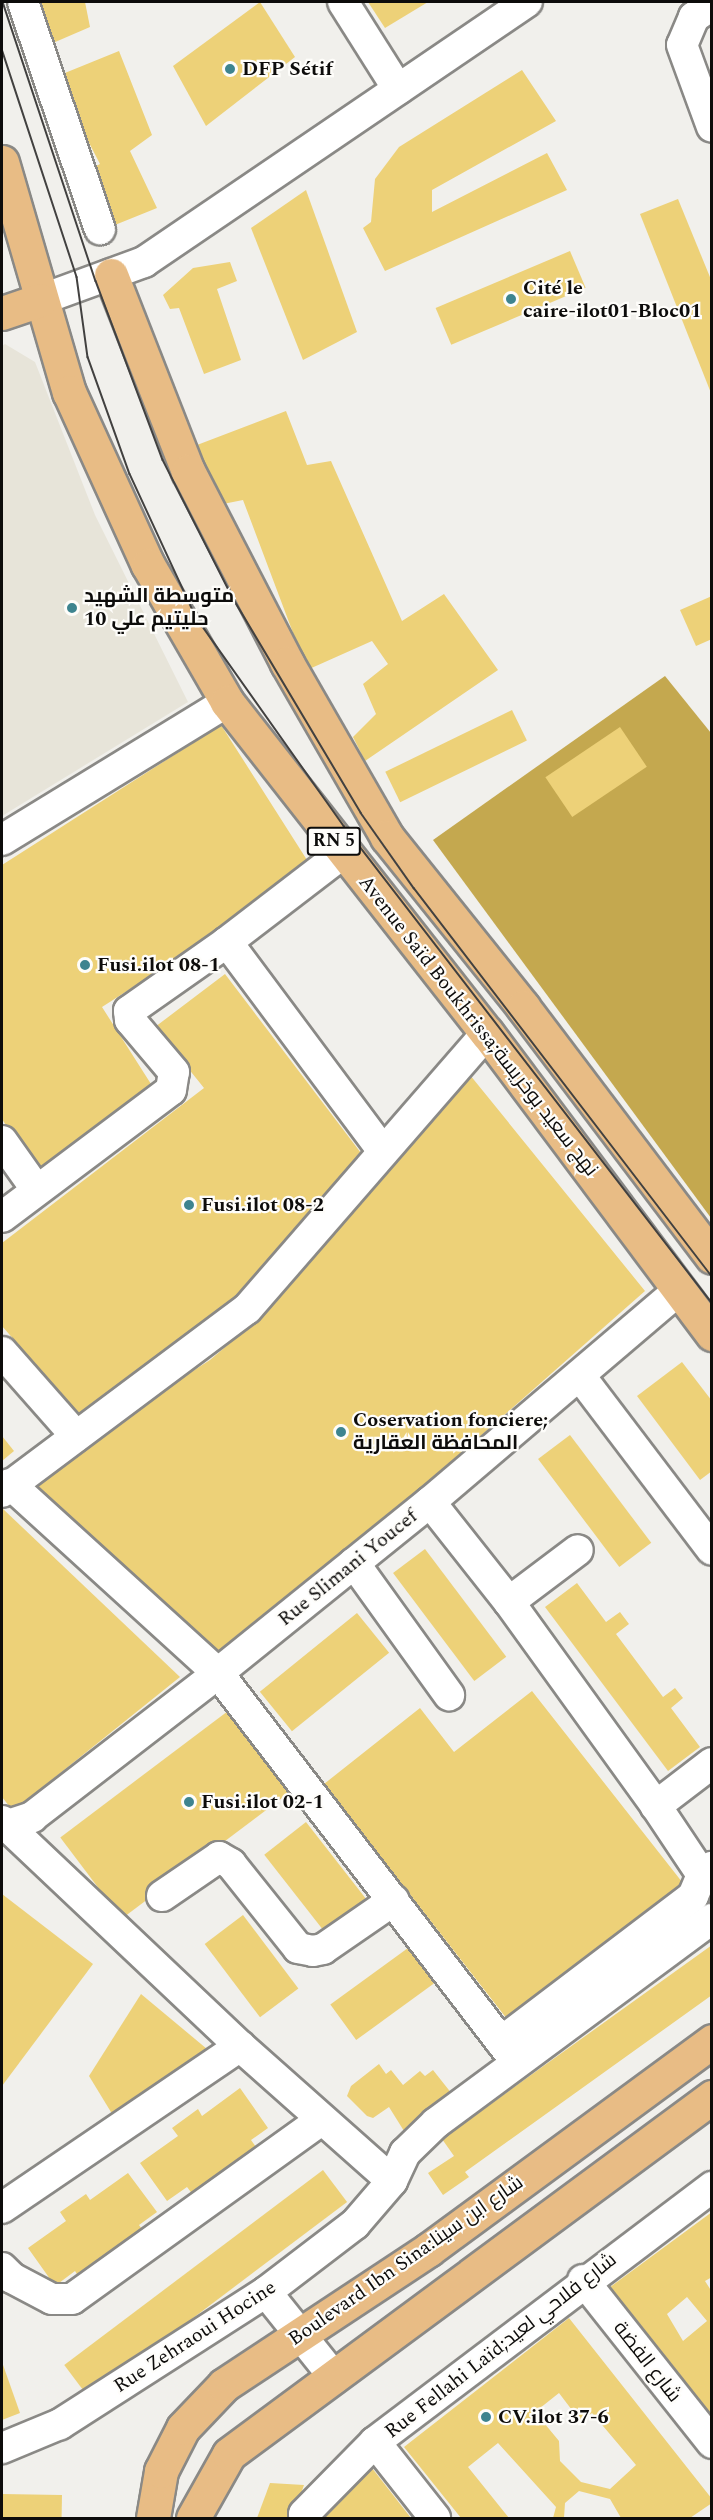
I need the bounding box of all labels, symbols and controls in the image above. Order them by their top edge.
place label: DFP Sétif [242,57,333,81]
marker: DFP Sétif [223,62,237,76]
place label: Cité le caire-ilot01-Bloc01 [523,276,701,323]
marker: Cité le caire-ilot01-Bloc01 [504,292,518,306]
place label: متوسطة الشهيد حليتيم علي 10 [84,584,234,631]
marker: متوسطة الشهيد حليتيم علي 10 [65,601,79,615]
road number: RN 5 [306,826,362,856]
street label: Avenue Saïd Boukhrissa;نهج سعيد بوخريسة [353,871,603,1181]
place label: Fusi.ilot 08-1 [97,953,220,977]
marker: Fusi.ilot 08-1 [78,958,92,972]
place label: Fusi.ilot 08-2 [201,1193,324,1217]
marker: Fusi.ilot 08-2 [182,1198,196,1212]
place label: Coservation fonciere; المحافظة العقارية [353,1408,548,1455]
marker: Coservation fonciere; المحافظة العقارية [334,1425,348,1439]
street label: Rue Slimani Youcef [273,1504,423,1632]
place label: Fusi.ilot 02-1 [201,1790,324,1814]
marker: Fusi.ilot 02-1 [182,1795,196,1809]
street label: Boulevard Ibn Sina:شارع ابن سينا [284,2171,528,2351]
street label: Rue Fellahi Laïd;شارع فلاحي لعيد [380,2248,622,2444]
street label: Rue Zehraoui Hocine [109,2276,281,2398]
street label: شارع الفضة [608,2317,686,2407]
place label: CV.ilot 37-6 [498,2405,609,2429]
marker: CV.ilot 37-6 [479,2410,493,2424]

